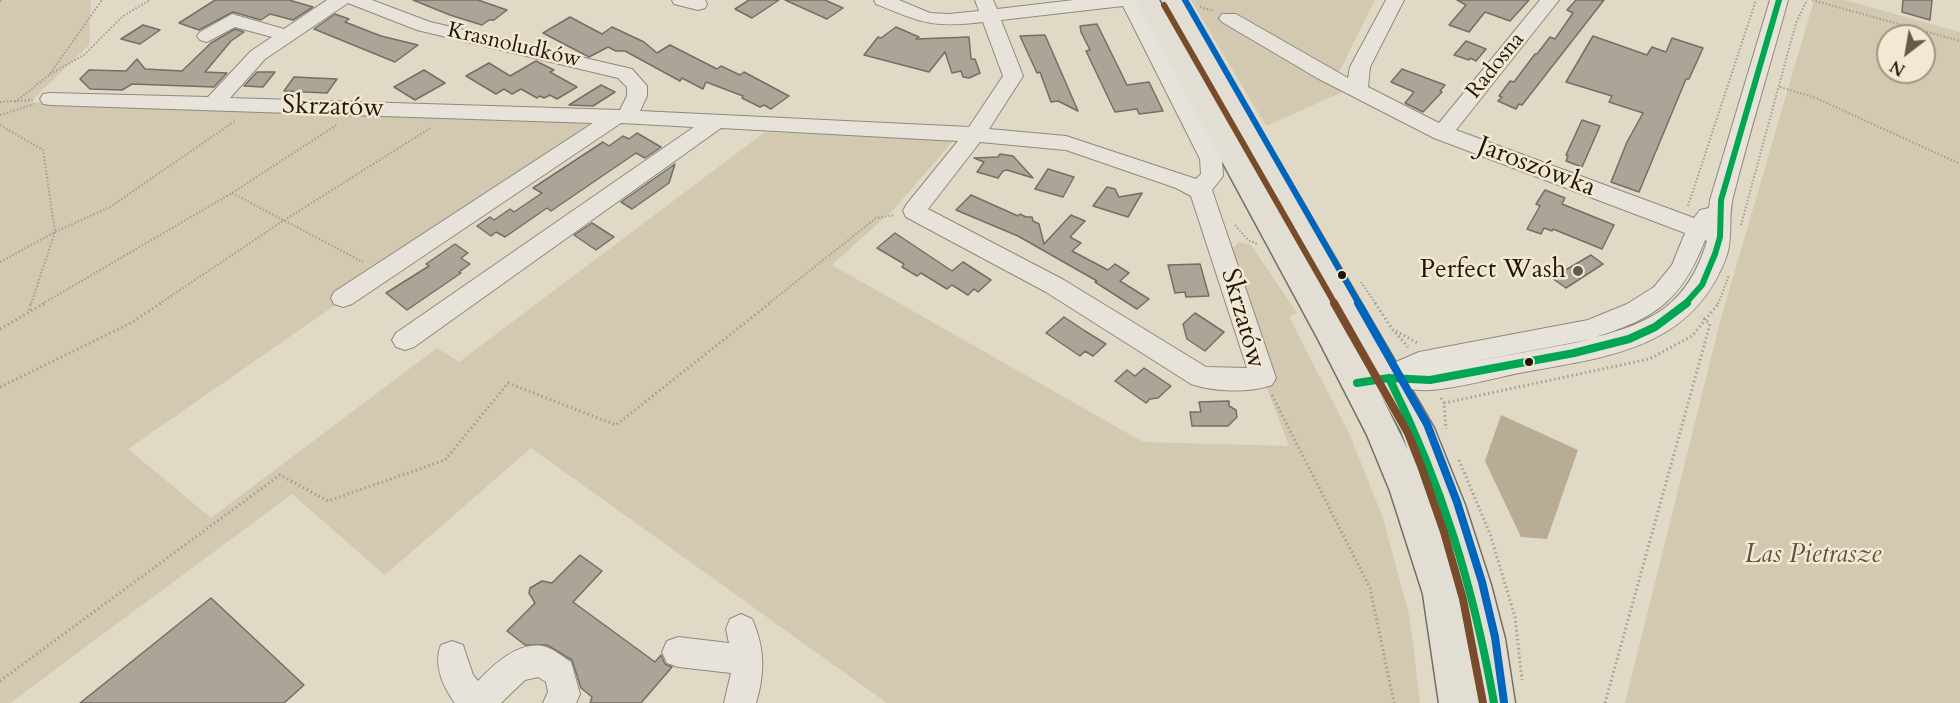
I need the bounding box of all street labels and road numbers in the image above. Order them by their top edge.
street label: Krasnoludków [445,18,583,74]
street label: Radosna [1461,27,1531,105]
street label: Skrzatów [281,91,385,125]
street label: Jaroszówka [1473,131,1599,205]
street label: Skrzatów [1213,265,1271,373]

